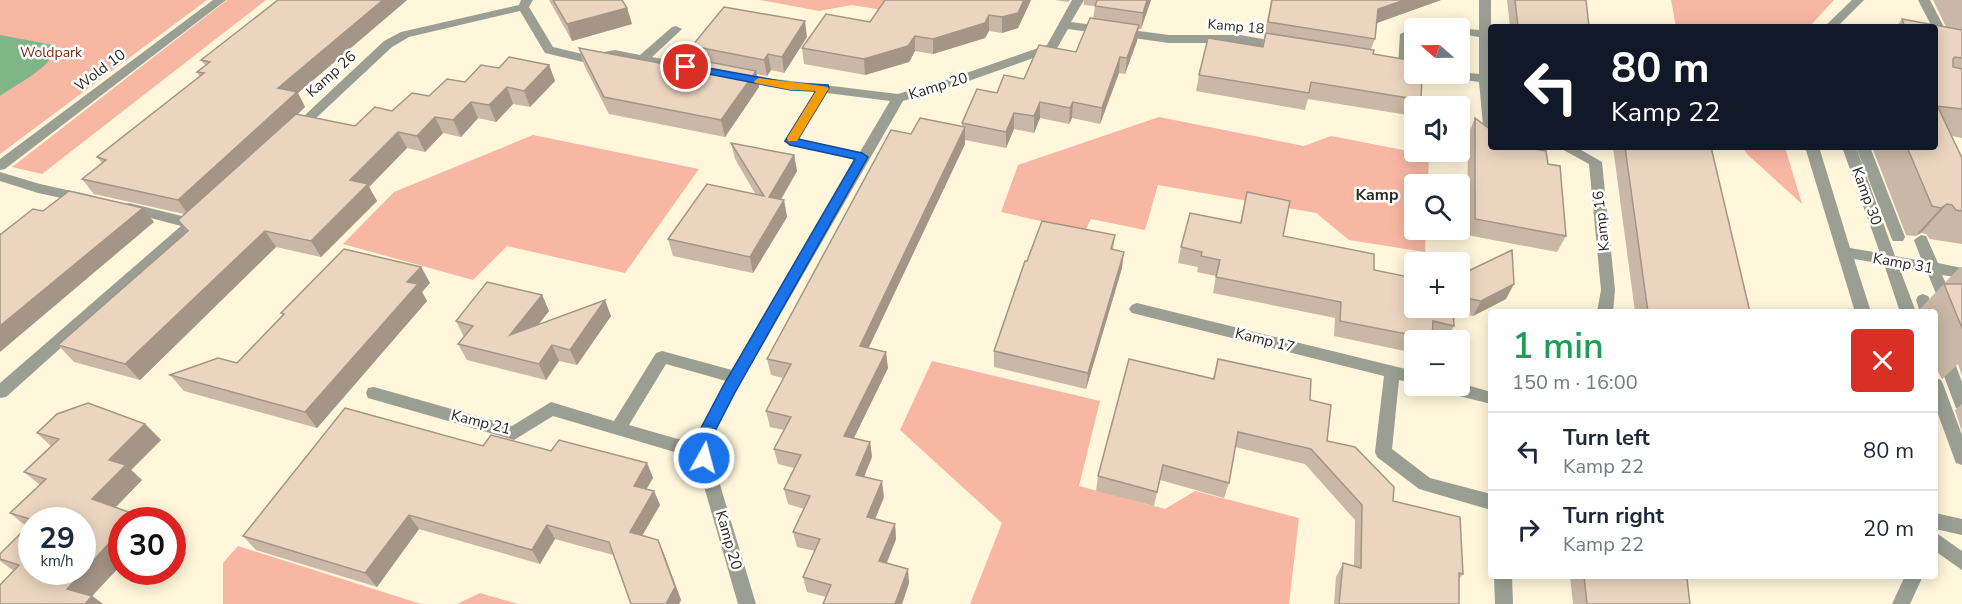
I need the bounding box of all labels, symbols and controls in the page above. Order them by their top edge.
street label: Kamp 18 [1207,15,1265,38]
north arrow [1404,18,1470,84]
map controls [1404,18,1470,396]
text: 80 m [1611,40,1710,97]
pin [660,41,711,92]
park label: Woldpark [20,43,83,62]
street label: Wold 10 [70,44,130,96]
street label: Kamp 26 [302,46,360,102]
icon: left [1512,48,1590,126]
icon: arrive [669,50,702,83]
street label: Kamp 20 [906,68,970,104]
text: Kamp 22 [1611,94,1720,131]
button: sound [1404,96,1470,162]
street label: Kamp 30 [1847,164,1887,228]
button: search [1404,174,1470,240]
district label: Kamp [1355,184,1399,206]
street label: Kamp 16 [1588,190,1614,252]
street label: Kamp 31 [1871,248,1935,278]
button: + [1404,252,1470,318]
text: 1 min [1512,322,1604,371]
street label: Kamp 17 [1233,323,1297,357]
button: close [1851,329,1914,392]
button: − [1404,330,1470,396]
text: 150 m · 16:00 [1512,369,1638,396]
street label: Kamp 21 [449,405,513,439]
text: Turn left [1563,423,1650,453]
position arrow [672,426,736,490]
icon: left [1512,435,1545,468]
text: 80 m [1863,436,1914,466]
text: Kamp 22 [1563,453,1644,480]
text: Turn right [1563,501,1664,531]
speed limit sign: 30 [108,507,186,585]
street label: Kamp 20 [711,508,747,572]
icon: right [1512,513,1545,546]
text: 20 m [1863,514,1914,544]
text: 29 [39,518,75,559]
text: Kamp 22 [1563,531,1644,558]
text: km/h [40,551,74,571]

